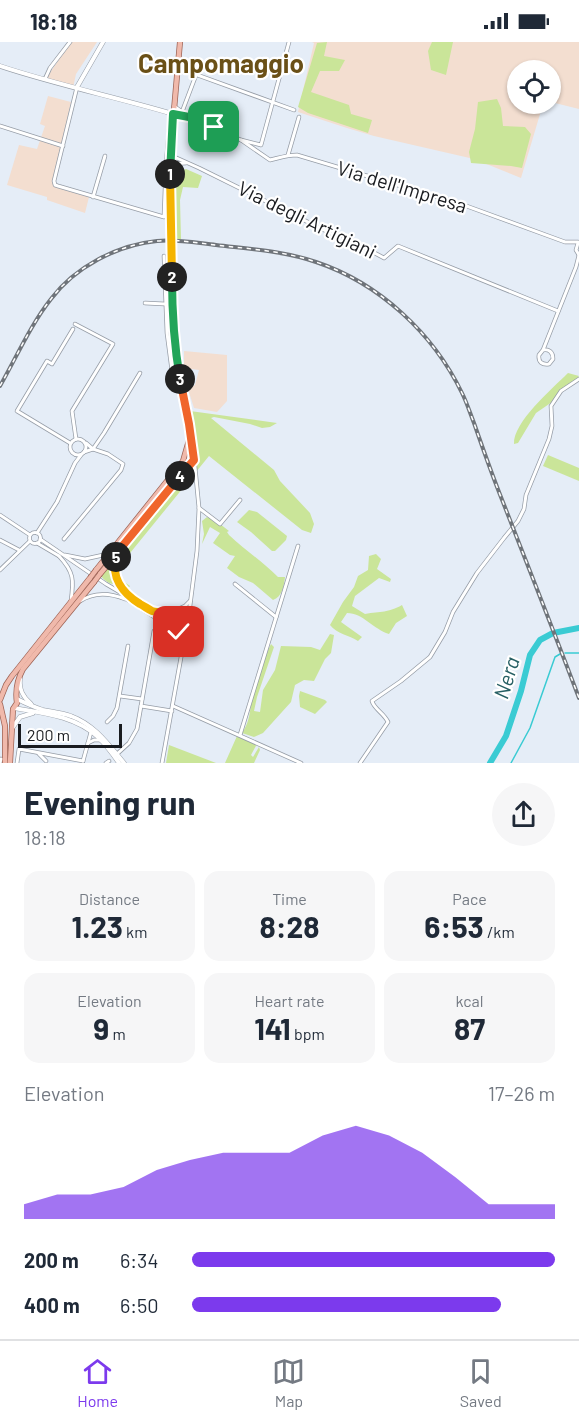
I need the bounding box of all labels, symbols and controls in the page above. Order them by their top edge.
text: 18:18 [30,8,77,34]
district label: Campomaggio [138,47,304,78]
map controls [507,60,561,114]
button: locate [507,60,561,114]
pin [188,101,239,152]
icon: arrive [197,110,230,143]
street label: Via dell'Impresa [334,155,470,217]
pin: 1 [155,159,185,189]
text: 1 [167,164,173,183]
street label: Via degli Artigiani [234,175,381,263]
pin: 2 [157,262,187,292]
text: 2 [168,267,176,286]
pin: 3 [165,364,195,394]
text: 3 [176,369,184,388]
pin: 4 [165,461,195,491]
text: 4 [175,466,185,485]
pin: 5 [101,542,131,572]
text: 5 [112,547,120,566]
pin [153,606,204,657]
icon: check [162,615,195,648]
water label: Nera [487,653,524,702]
scale bar [18,721,122,748]
text: 200 m [27,725,70,744]
text: Evening run [24,782,196,822]
button: share [492,783,555,846]
text: 18:18 [24,825,66,849]
text: Distance [79,889,140,908]
text: Time [272,889,307,908]
text: Pace [452,889,487,908]
text: 1.23 [72,908,123,944]
text: 8:28 [259,908,320,944]
text: 6:53 [424,908,484,944]
text: km [123,922,147,941]
text: /km [484,922,515,941]
text: Elevation [77,991,142,1010]
text: Heart rate [254,991,325,1010]
text: kcal [456,991,483,1010]
text: 9 [93,1010,109,1046]
text: 141 [254,1010,291,1046]
text: 87 [454,1010,485,1046]
text: m [109,1024,126,1043]
text: bpm [291,1024,325,1043]
text: Elevation [24,1081,105,1105]
text: 17–26 m [488,1081,555,1105]
text: 200 m [24,1248,79,1272]
text: 6:34 [120,1248,158,1272]
text: 400 m [24,1293,80,1317]
text: 6:50 [120,1293,159,1317]
tab: Home [77,1355,118,1410]
tab: Map [272,1355,305,1410]
tab: Saved [460,1355,502,1410]

